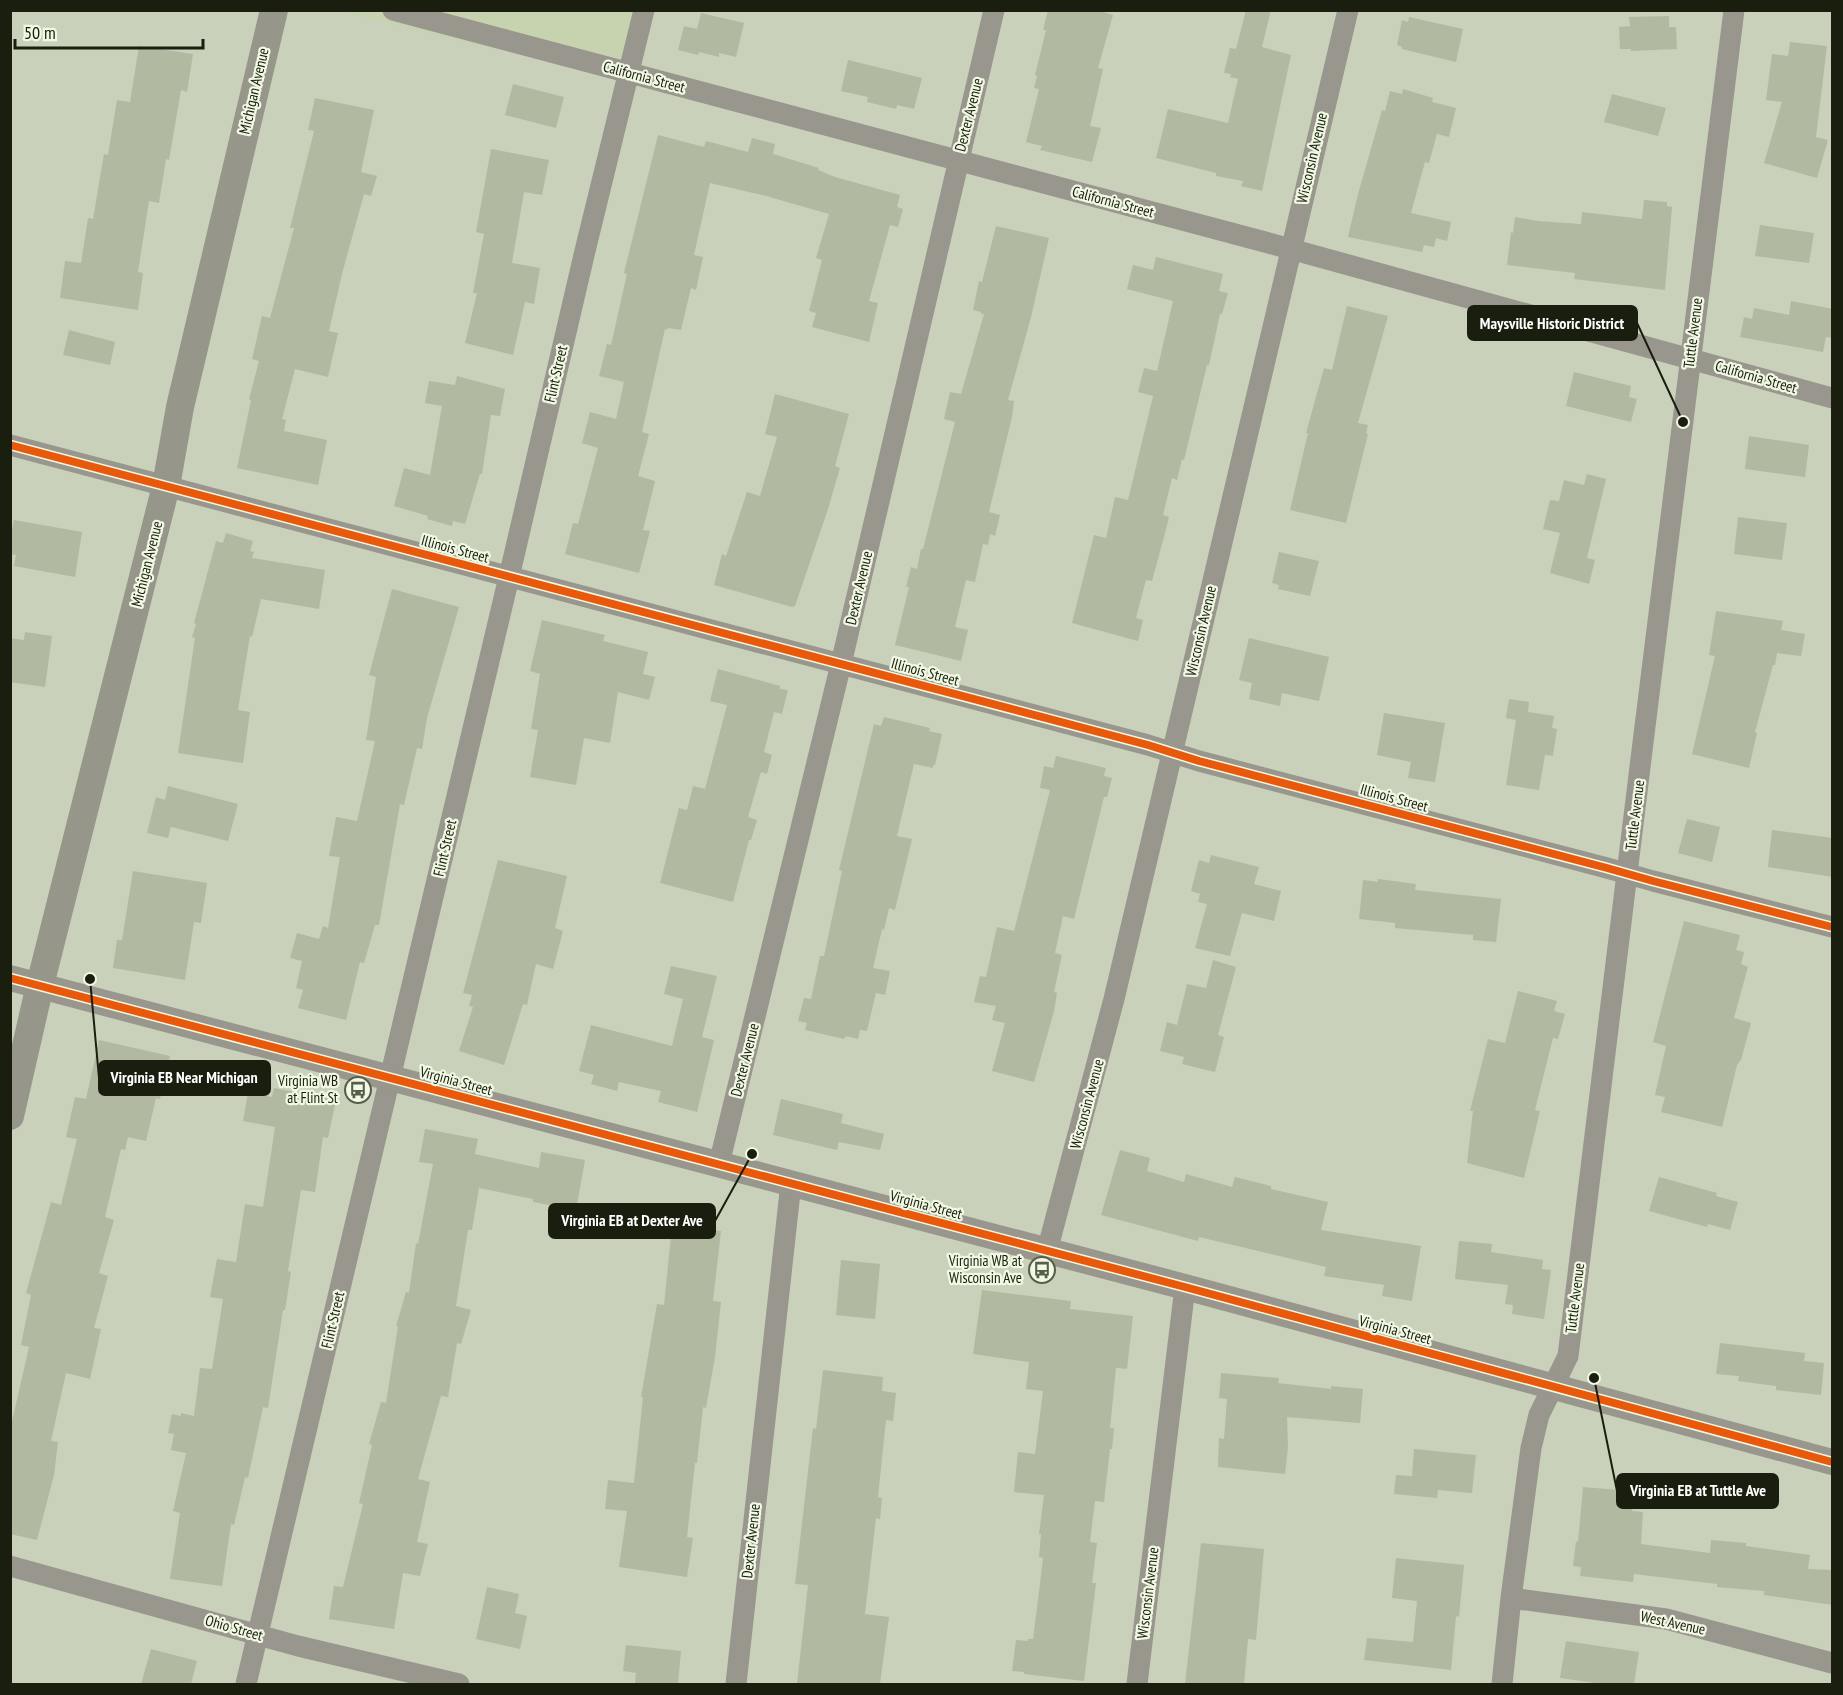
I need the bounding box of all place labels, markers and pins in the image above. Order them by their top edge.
callout: Maysville Historic District [1468,306,1637,340]
callout: Virginia EB Near Michigan [99,1061,270,1095]
place label: Virginia WB at Flint St [277,1071,338,1107]
bus stop icon: Virginia WB at Flint St [343,1075,373,1105]
callout: Virginia EB at Dexter Ave [549,1204,715,1238]
place label: Virginia WB at Wisconsin Ave [948,1251,1022,1287]
bus stop icon: Virginia WB at Wisconsin Ave [1027,1255,1057,1285]
callout: Virginia EB at Tuttle Ave [1617,1474,1778,1508]

